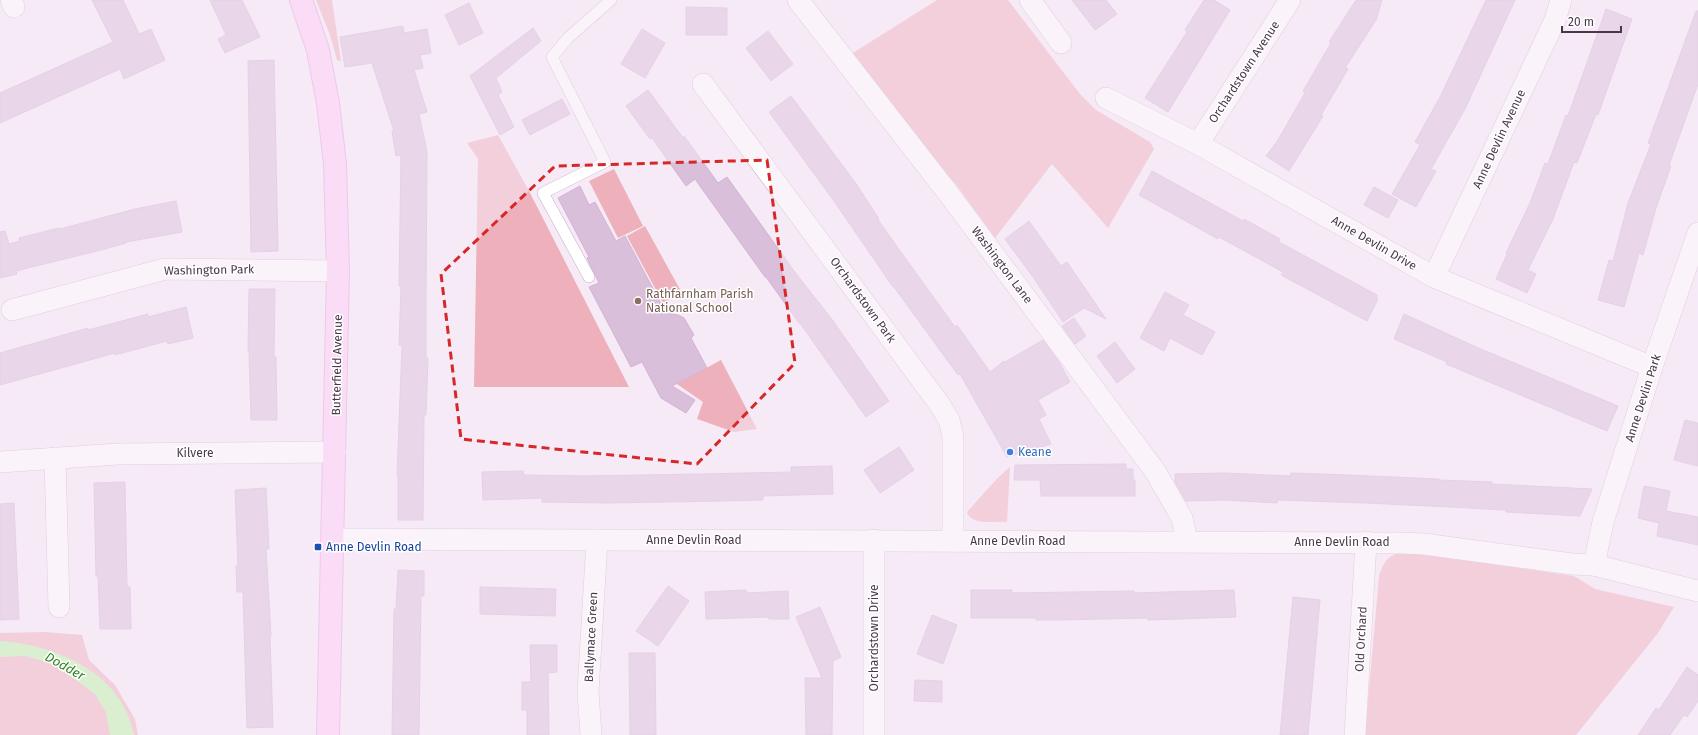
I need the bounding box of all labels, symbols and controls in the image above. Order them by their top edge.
scale bar [1562,8,1621,34]
text: 20 m [1568,15,1594,29]
street label: Orchardstown Avenue [1206,18,1282,126]
street label: Anne Devlin Avenue [1470,87,1528,191]
street label: Anne Devlin Drive [1329,213,1419,273]
street label: Washington Lane [969,224,1035,306]
street label: Orchardstown Park [827,254,899,346]
street label: Washington Park [164,262,255,278]
place label: Rathfarnham Parish National School [646,287,754,315]
marker: Rathfarnham Parish National School [633,296,643,306]
street label: Butterfield Avenue [329,314,345,416]
street label: Anne Devlin Park [1622,352,1664,444]
place label: Keane [1018,445,1051,459]
street label: Kilvere [176,446,214,460]
marker: Keane [1005,447,1015,457]
street label: Anne Devlin Road [646,533,742,547]
street label: Anne Devlin Road [970,534,1066,548]
street label: Anne Devlin Road [1294,535,1390,549]
place label: Anne Devlin Road [326,540,422,554]
marker: Anne Devlin Road [313,542,323,552]
street label: Orchardstown Drive [867,584,881,692]
street label: Ballymace Green [582,591,600,683]
street label: Old Orchard [1352,606,1370,672]
water label: Dodder [43,649,88,683]

